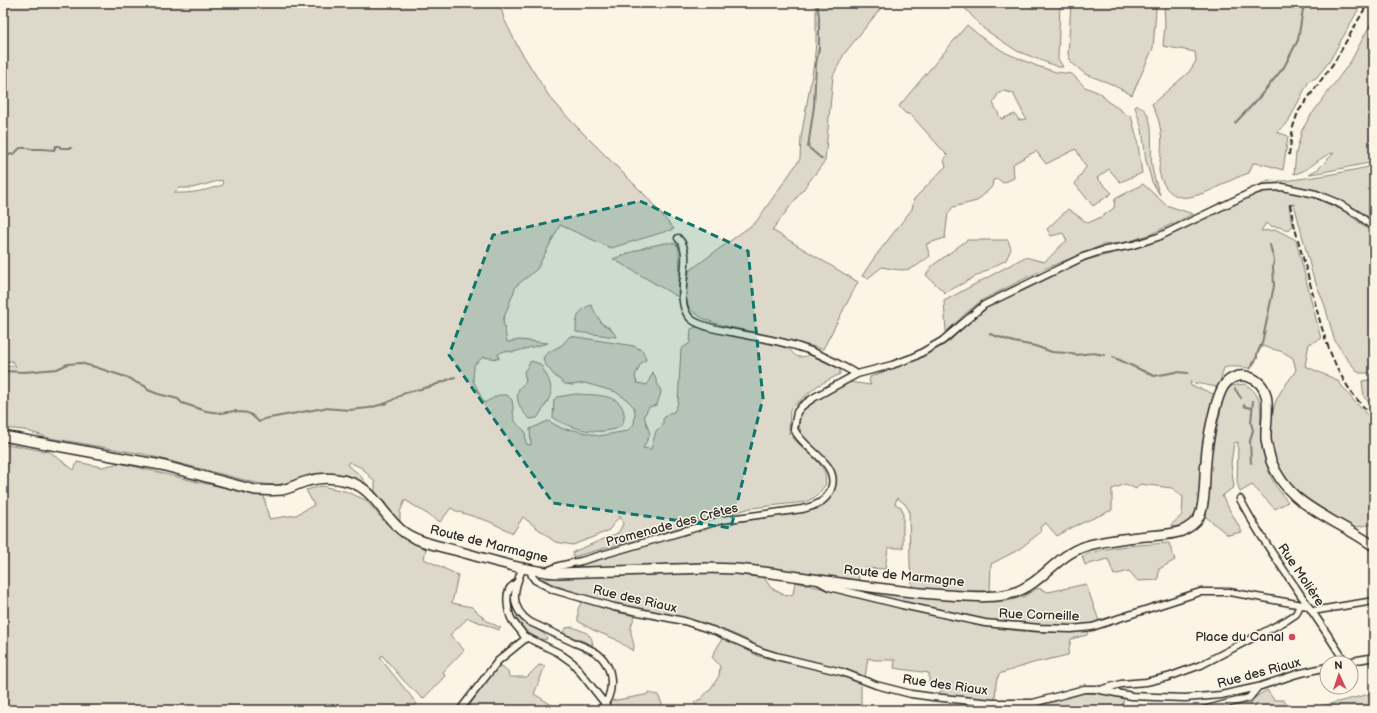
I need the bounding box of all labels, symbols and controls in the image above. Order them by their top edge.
street label: Promenade des Crêtes [604,500,740,550]
street label: Route de Marmagne [428,522,550,566]
street label: Rue Molière [1274,541,1328,610]
street label: Route de Marmagne [843,562,965,590]
street label: Rue des Riaux [591,582,679,616]
street label: Rue Corneille [998,606,1080,624]
place label: Place du Canal [1195,629,1284,645]
marker: Place du Canal [1287,632,1297,642]
street label: Rue des Riaux [1216,654,1302,692]
north arrow [1319,655,1359,695]
text: N [1334,659,1343,672]
street label: Rue des Riaux [901,671,989,699]

